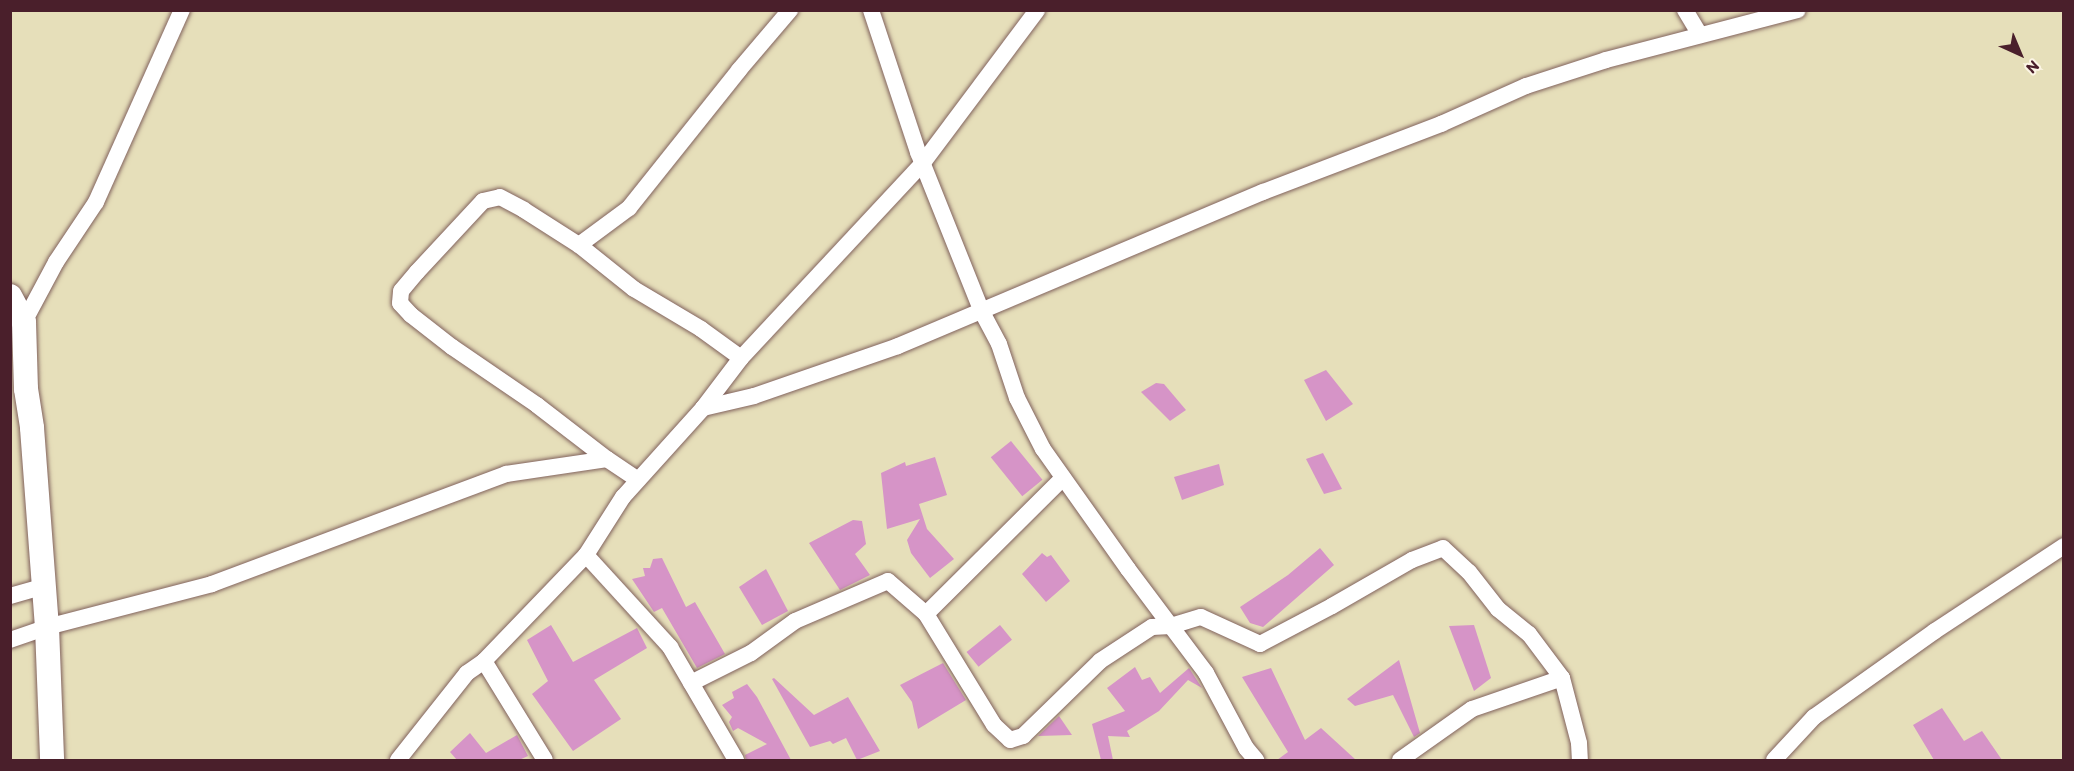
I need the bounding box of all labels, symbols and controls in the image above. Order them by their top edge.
north arrow [1990,24,2050,84]
text: N [2022,57,2043,78]

